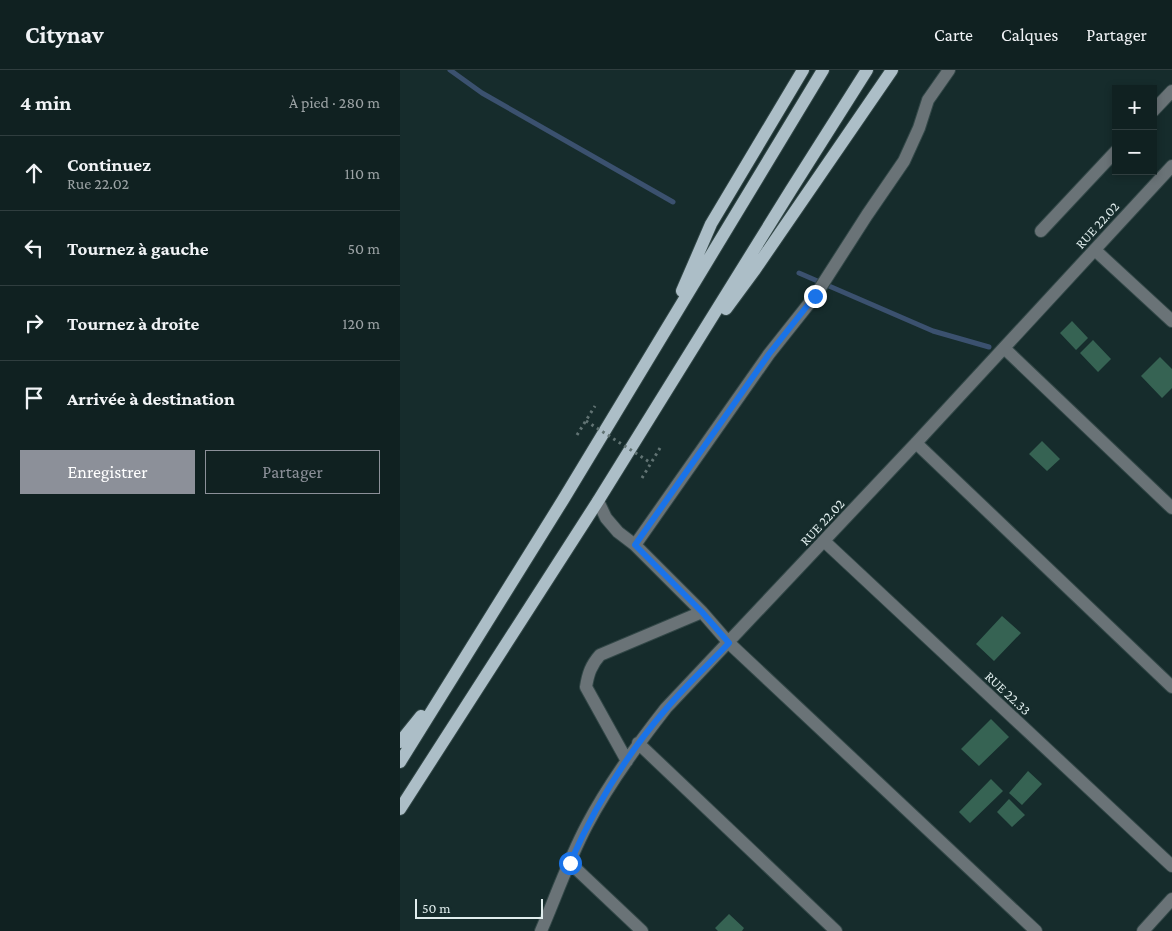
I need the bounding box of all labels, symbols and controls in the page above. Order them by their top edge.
text: Citynav [25,21,104,48]
text: Carte [934,25,973,45]
text: Calques [1001,25,1058,45]
text: Partager [1086,25,1147,45]
map controls [1112,85,1157,175]
button: + [1112,85,1157,130]
text: 4 min [20,91,71,115]
text: À pied · 280 m [289,94,380,111]
button: − [1112,130,1157,175]
text: Continuez [67,154,151,175]
icon: ahead [20,159,48,187]
text: 110 m [344,165,380,182]
text: Rue 22.02 [67,175,129,192]
street label: RUE 22.02 [1072,198,1122,252]
icon: left [20,234,48,262]
text: Tournez à gauche [67,238,209,259]
text: 50 m [348,240,380,257]
route end [804,285,827,308]
icon: right [20,309,48,337]
text: Tournez à droite [67,313,199,334]
text: 120 m [342,315,380,332]
icon: arrive [20,384,48,412]
text: Arrivée à destination [67,388,235,409]
button: Enregistrer [20,450,195,494]
button: Partager [205,450,380,494]
street label: RUE 22.02 [797,495,848,548]
street label: RUE 22.33 [982,668,1034,718]
route start [559,852,582,875]
scale bar [415,896,542,919]
text: 50 m [422,900,450,916]

